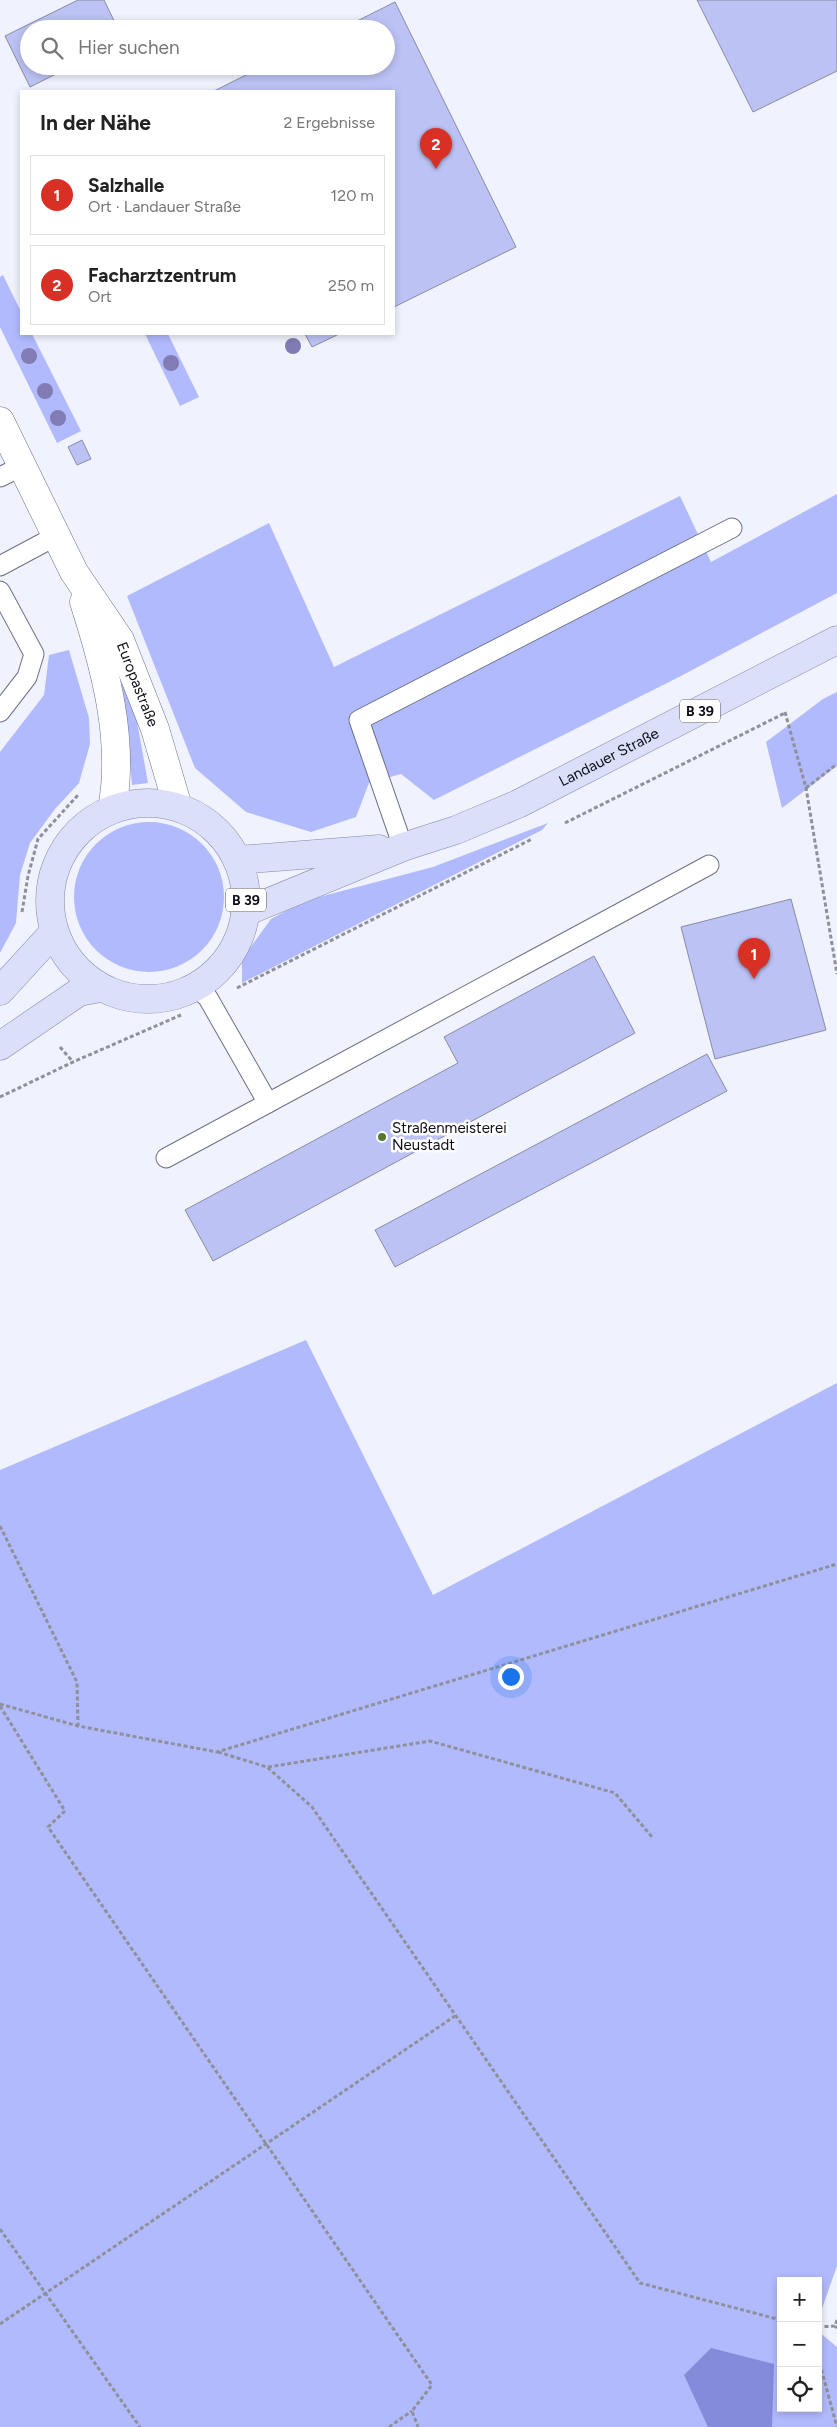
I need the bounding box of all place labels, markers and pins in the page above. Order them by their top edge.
pin: 2 [420,128,452,169]
pin: 1 [738,938,770,979]
place label: Straßenmeisterei Neustadt [392,1119,507,1154]
marker: Straßenmeisterei Neustadt [376,1131,388,1143]

